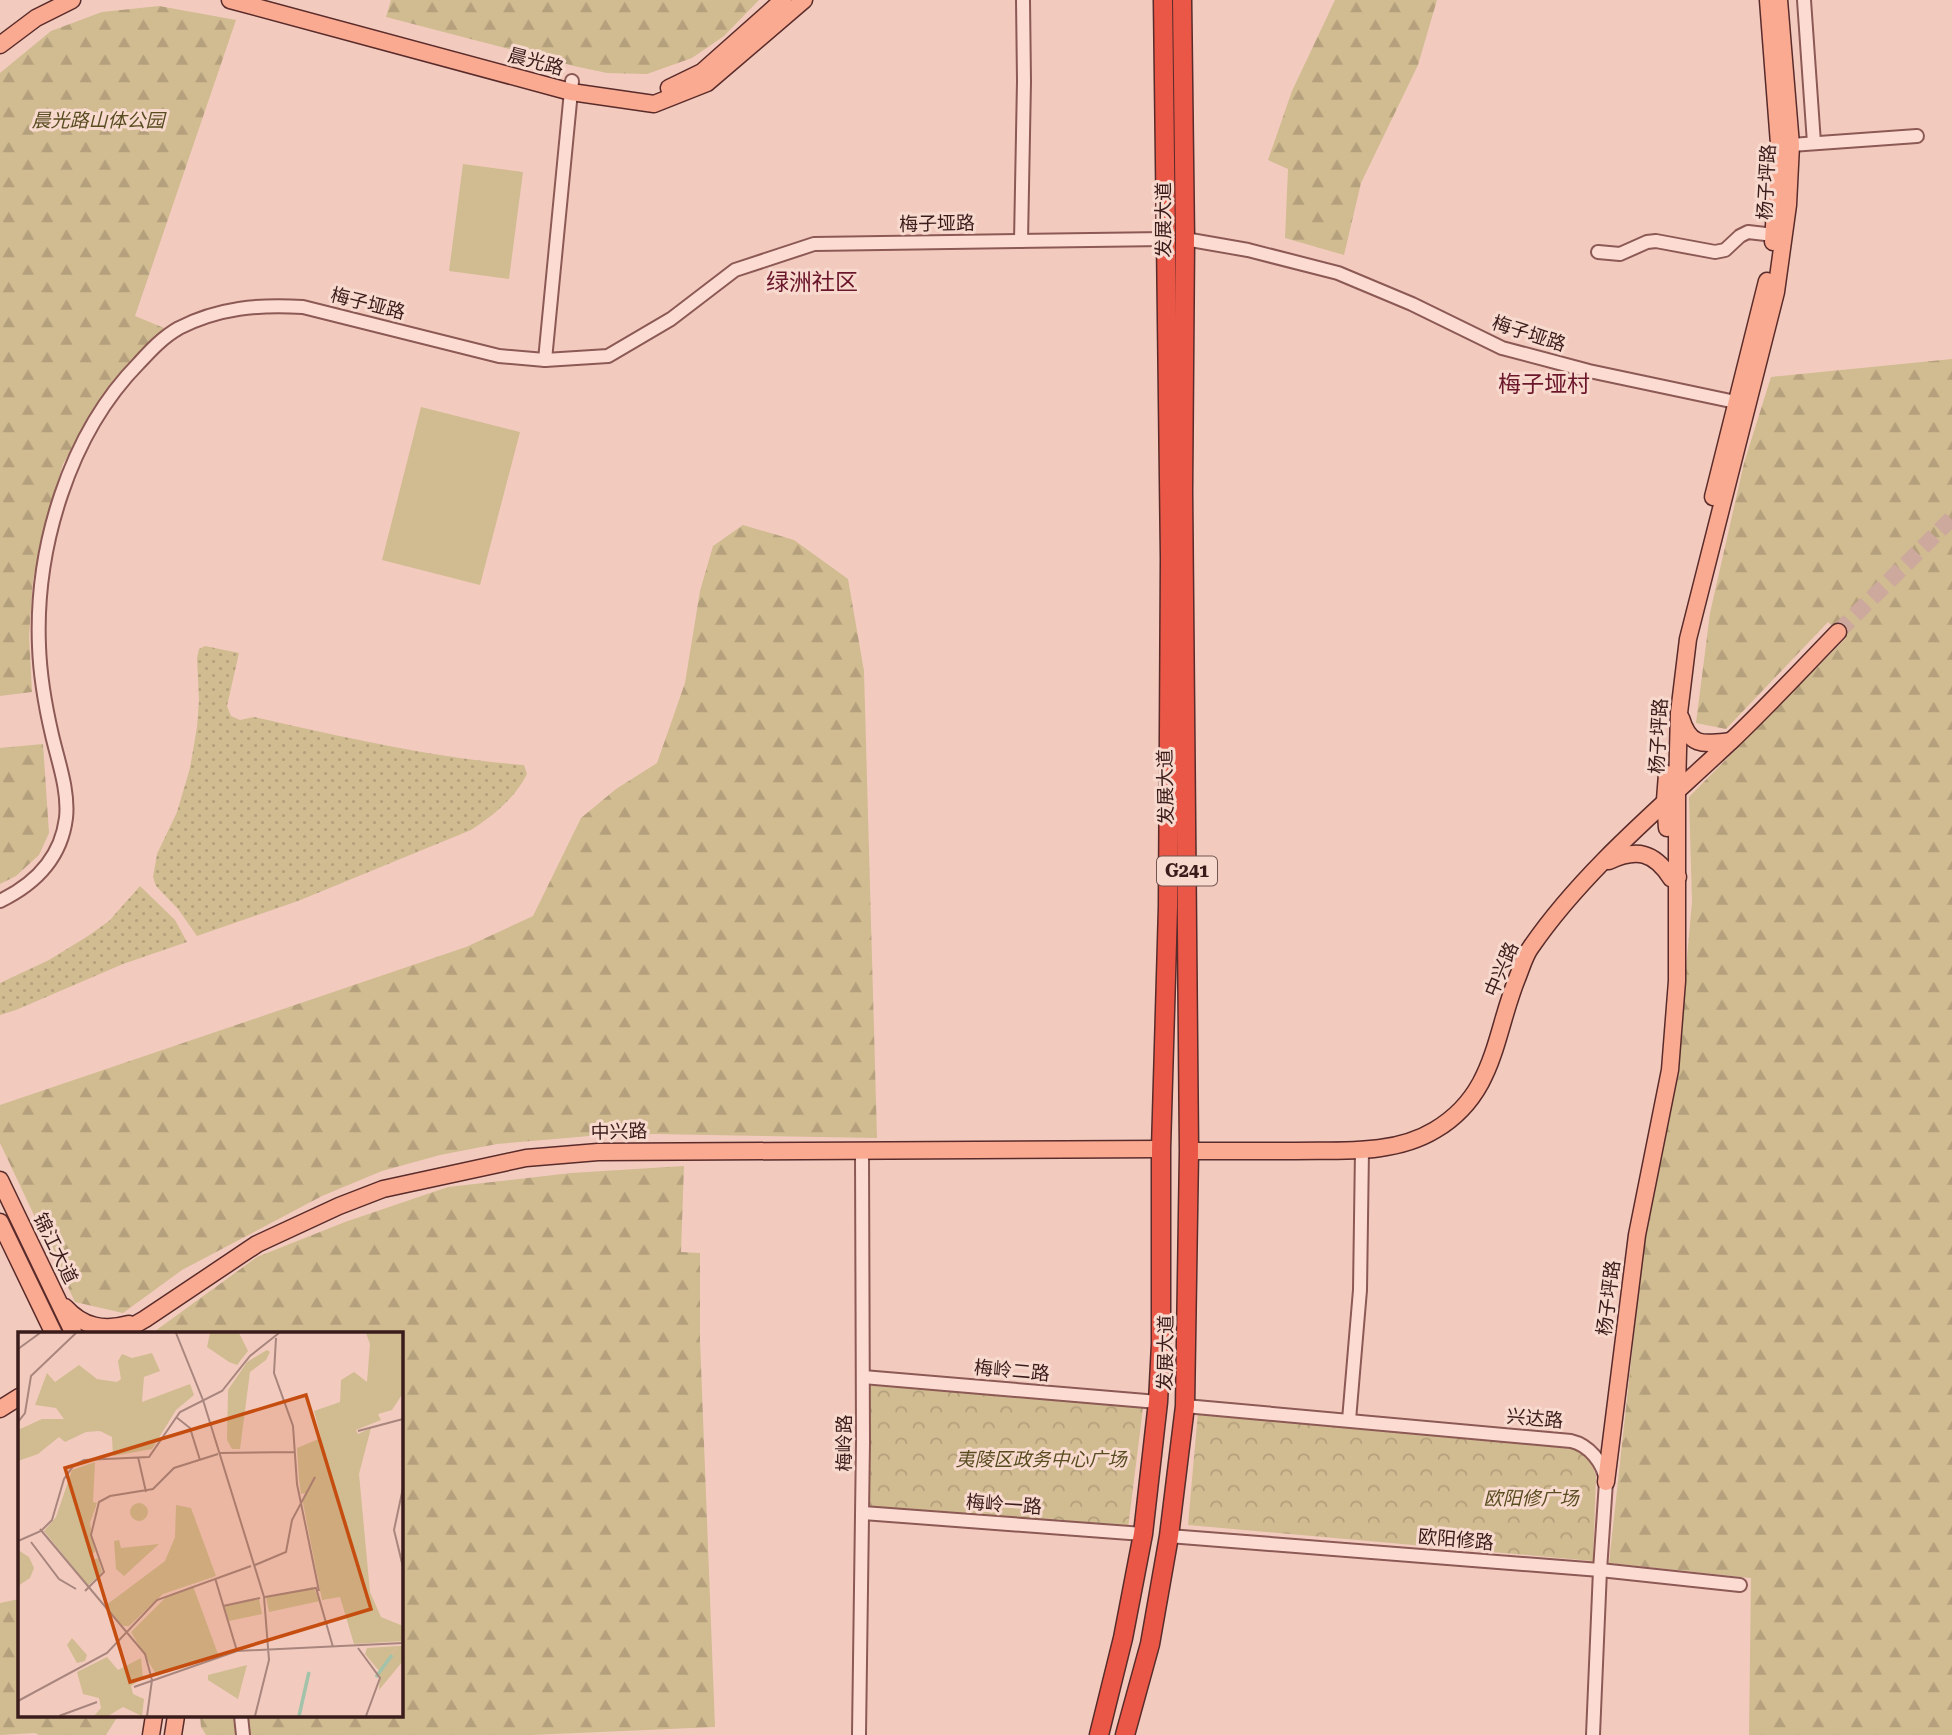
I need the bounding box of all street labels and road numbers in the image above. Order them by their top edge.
street label: 晨光路 [505,43,566,80]
street label: 杨子坪路 [1753,143,1780,221]
street label: 发展大道 [1152,182,1175,258]
street label: 梅子垭路 [899,211,975,236]
street label: 梅子垭路 [328,283,408,324]
street label: 梅子垭路 [1489,311,1569,356]
street label: 杨子坪路 [1645,697,1672,775]
street label: 发展大道 [1153,749,1178,825]
road number: G241 [1157,856,1217,886]
street label: 中兴路 [1480,938,1523,1000]
street label: 中兴路 [590,1120,648,1143]
street label: 锦江大道 [29,1209,83,1287]
street label: 杨子坪路 [1592,1259,1625,1337]
street label: 发展大道 [1153,1315,1178,1391]
street label: 梅岭二路 [973,1356,1051,1385]
street label: 兴达路 [1506,1405,1564,1432]
street label: 梅岭路 [833,1414,856,1472]
street label: 梅岭一路 [965,1490,1043,1519]
street label: 欧阳修路 [1417,1525,1495,1554]

